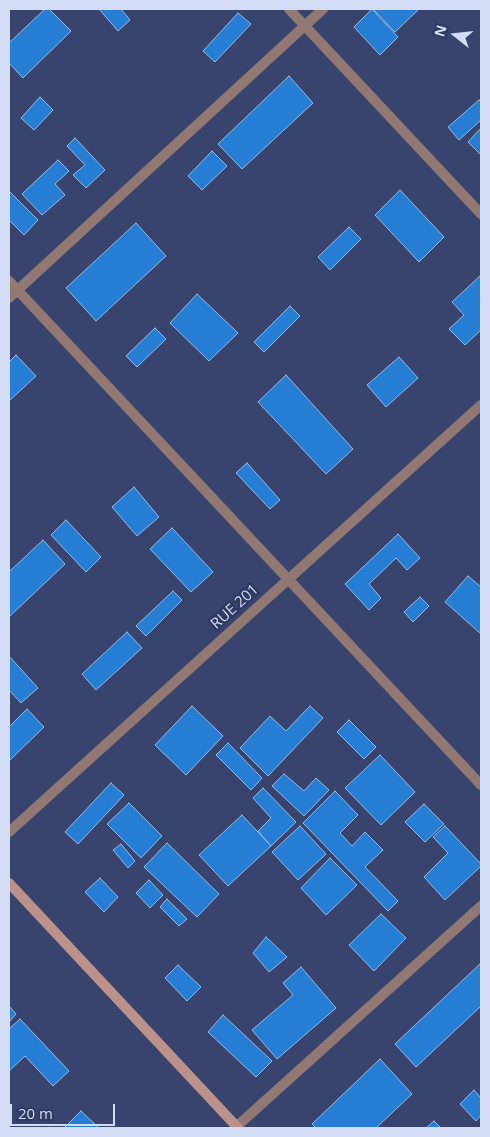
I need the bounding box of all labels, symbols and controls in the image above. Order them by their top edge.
north arrow [430,10,480,60]
text: N [429,23,451,39]
street label: RUE 201 [207,581,263,633]
scale bar [12,1094,118,1126]
text: 20 m [18,1103,53,1123]

